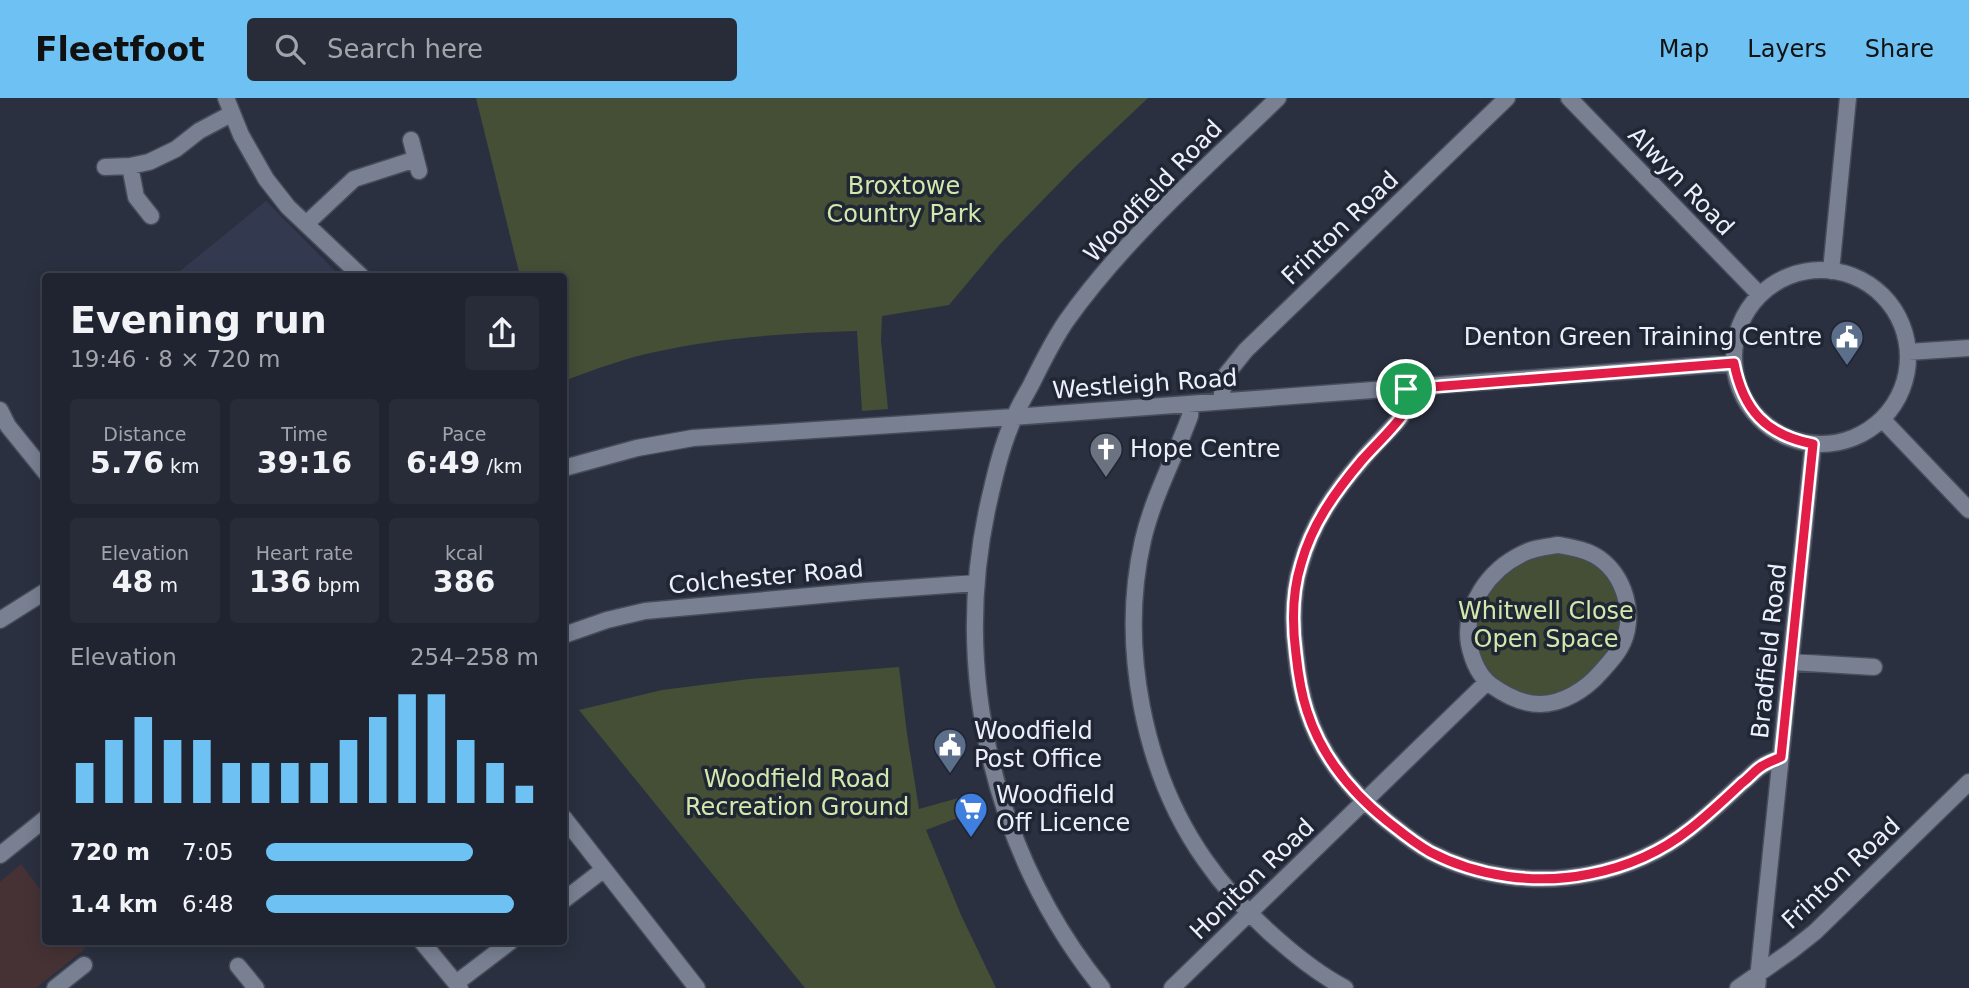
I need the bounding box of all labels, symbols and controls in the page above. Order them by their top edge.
search box [247,18,737,81]
text: Fleetfoot [35,30,205,69]
icon: search [271,30,309,68]
text: Search here [327,34,483,64]
text: Map [1659,35,1709,63]
text: Layers [1747,35,1827,63]
text: Share [1865,35,1934,63]
street label: Woodfield Road [1078,114,1228,268]
street label: Alwyn Road [1622,121,1740,241]
street label: Frinton Road [1276,165,1404,291]
park label: Broxtowe Country Park [827,172,982,228]
button: share [465,296,539,370]
text: Evening run [70,298,327,342]
public building icon: Denton Green Training Centre [1828,318,1866,367]
place label: Denton Green Training Centre [1464,323,1822,351]
text: 19:46 · 8 × 720 m [70,346,280,372]
pin [1376,359,1436,419]
street label: Westleigh Road [1052,364,1238,404]
icon: arrive [1387,370,1425,408]
text: Distance [103,423,186,445]
text: Time [281,423,328,445]
text: Pace [442,423,486,445]
church icon: Hope Centre [1087,430,1125,479]
place label: Hope Centre [1130,435,1281,463]
text: 5.76 [90,445,164,480]
text: 39:16 [257,445,352,480]
text: 6:49 [406,445,481,480]
text: km [164,455,200,477]
text: /km [481,455,522,477]
text: Elevation [101,542,189,564]
text: Heart rate [256,542,353,564]
text: kcal [445,542,483,564]
street label: Colchester Road [667,555,865,599]
street label: Bradfield Road [1746,562,1792,740]
text: 48 [112,564,153,599]
text: 136 [249,564,311,599]
text: 386 [433,564,495,599]
text: m [153,574,178,596]
text: bpm [311,574,360,596]
park label: Whitwell Close Open Space [1458,597,1634,653]
text: Elevation [70,644,177,670]
text: 254–258 m [410,644,539,670]
place label: Woodfield Post Office [974,717,1102,773]
public building icon: Woodfield Post Office [931,726,969,775]
park label: Woodfield Road Recreation Ground [685,765,909,821]
place label: Woodfield Off Licence [996,781,1130,837]
supermarket icon: Woodfield Off Licence [952,790,990,839]
street label: Frinton Road [1776,811,1906,935]
street label: Honiton Road [1184,813,1320,945]
text: 720 m [70,839,150,865]
text: 7:05 [182,839,234,865]
text: 1.4 km [70,891,158,917]
text: 6:48 [182,891,234,917]

